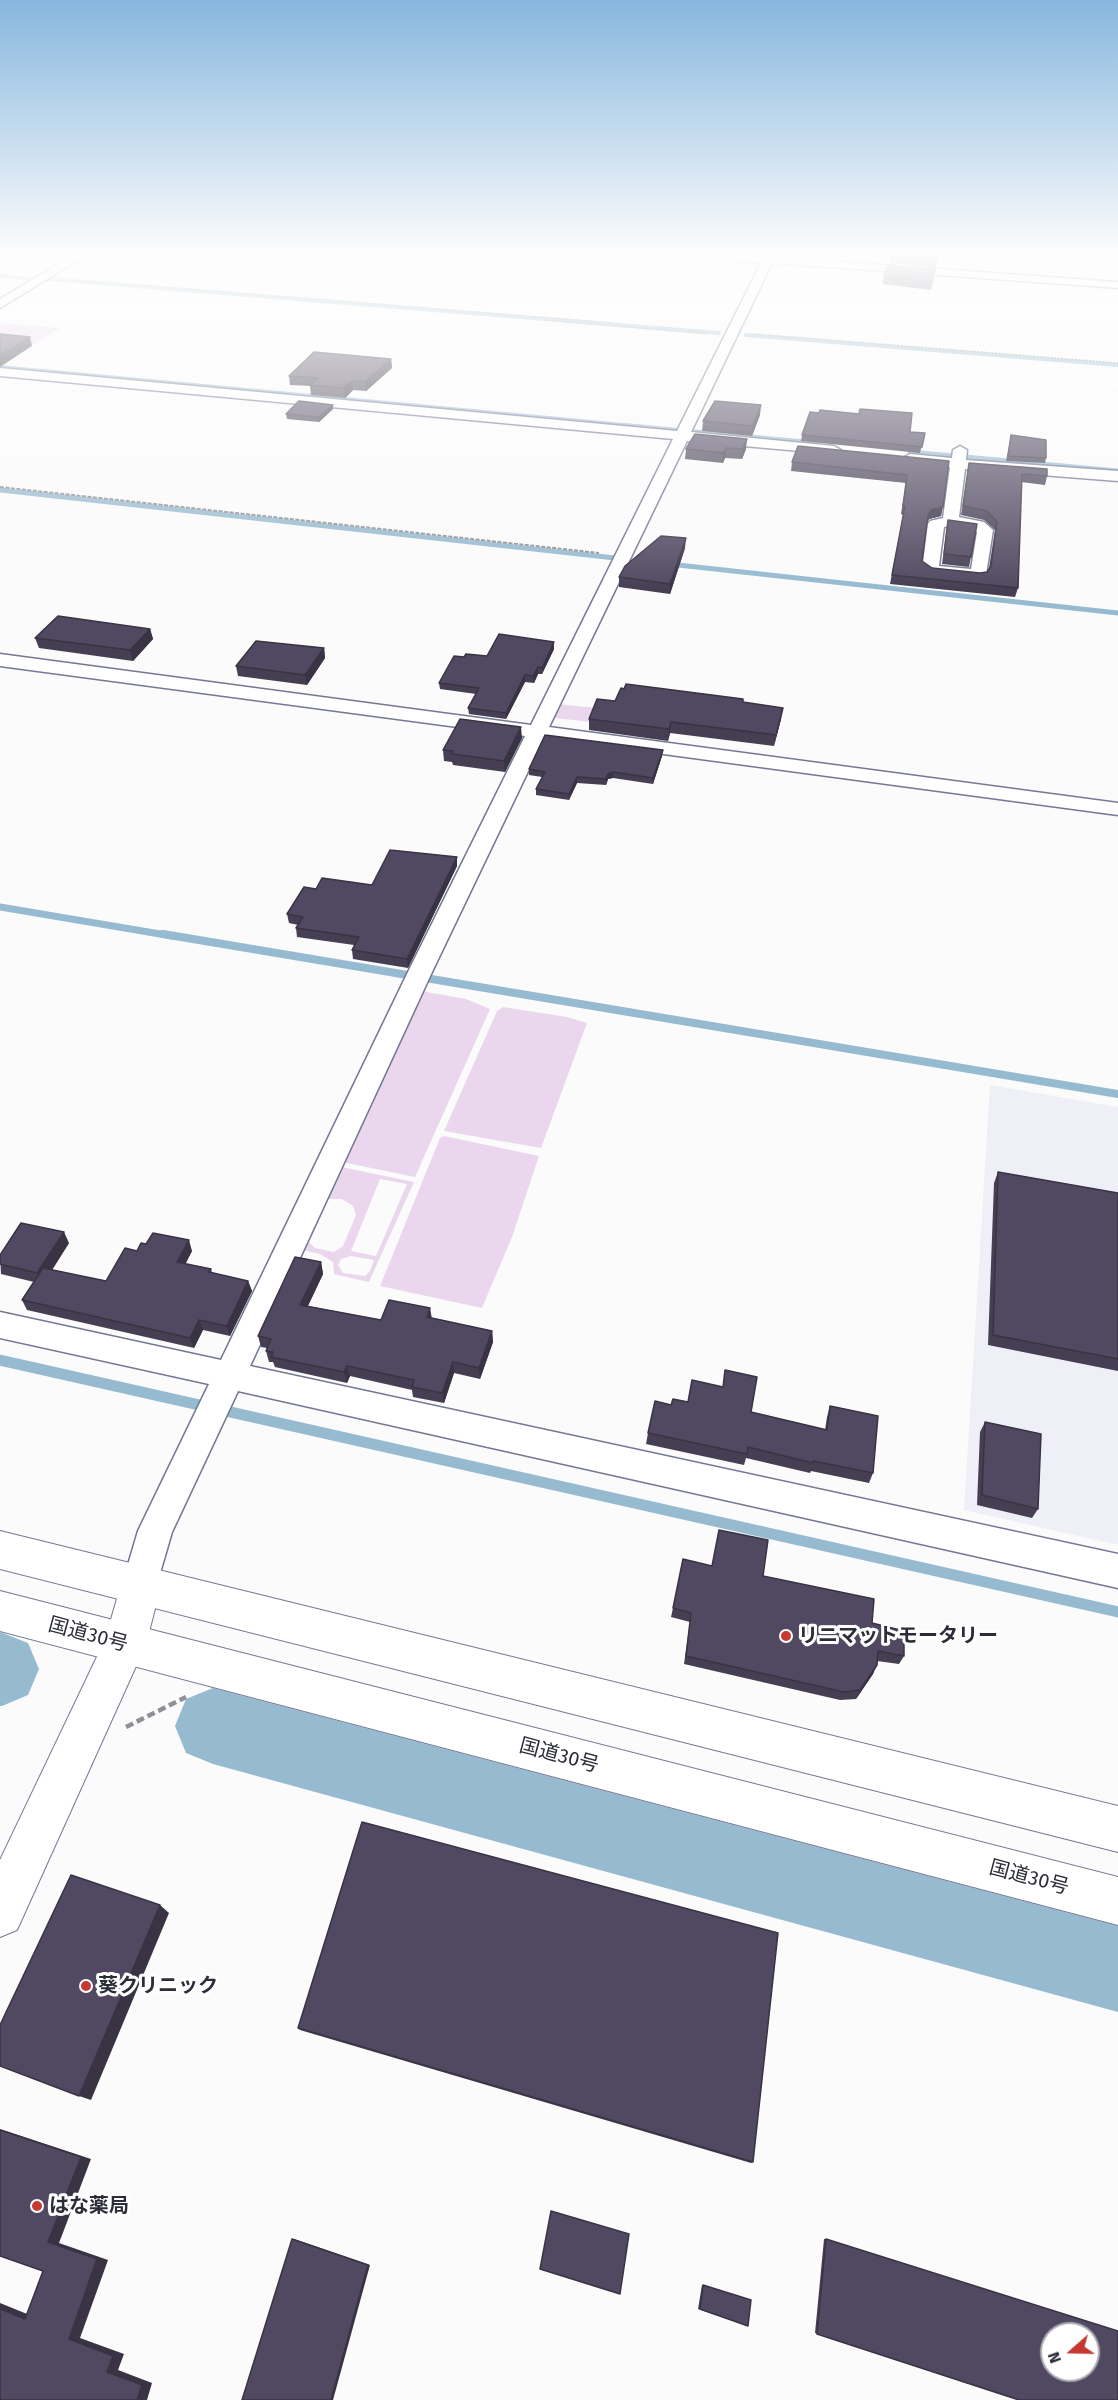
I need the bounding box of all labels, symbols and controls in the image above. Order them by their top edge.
street label: 国道30号 [46,1613,130,1657]
place label: リニマットモータリー [798,1624,998,1648]
marker: リニマットモータリー [779,1629,793,1643]
street label: 国道30号 [517,1734,601,1778]
street label: 国道30号 [987,1856,1071,1900]
place label: 葵クリニック [98,1974,218,1998]
marker: 葵クリニック [79,1979,93,1993]
place label: はな薬局 [49,2194,129,2218]
marker: はな薬局 [30,2199,44,2213]
north arrow [1040,2322,1100,2382]
text: N [1044,2349,1065,2366]

